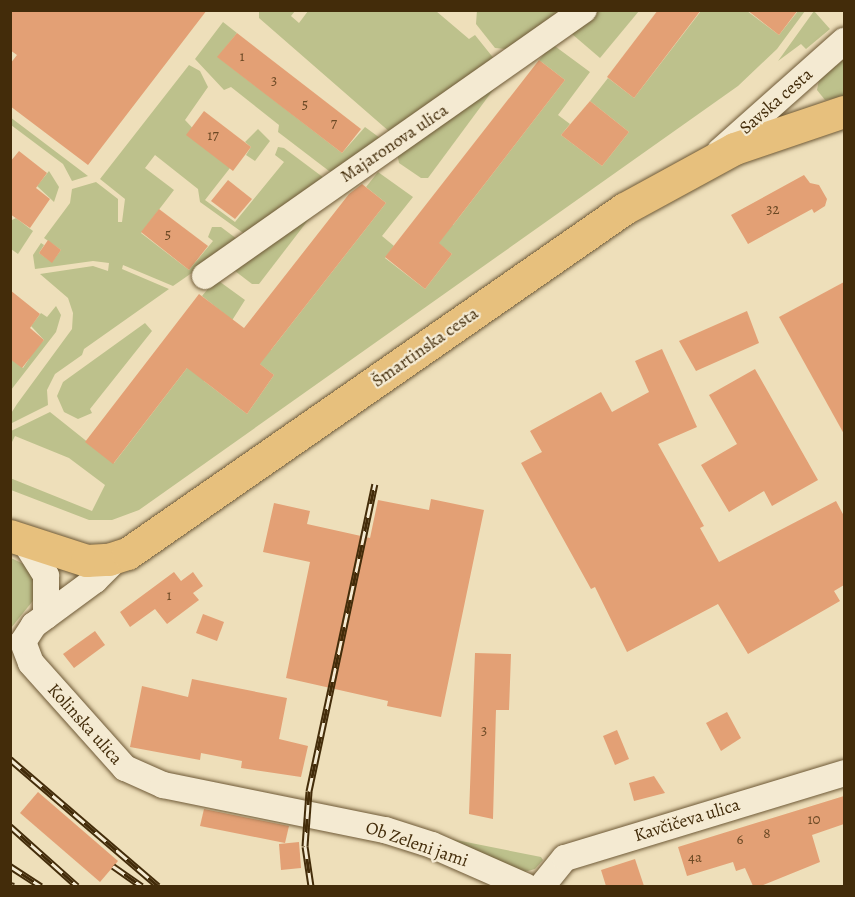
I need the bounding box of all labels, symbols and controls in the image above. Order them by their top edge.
house number: 1 [239,48,245,66]
street label: Savska cesta [735,63,817,139]
house number: 3 [271,72,277,90]
house number: 5 [302,96,308,114]
street label: Majaronova ulica [336,99,452,187]
house number: 7 [331,115,337,133]
house number: 17 [207,127,219,145]
house number: 32 [766,201,780,219]
house number: 5 [165,226,171,244]
street label: Šmartinska cesta [368,302,482,392]
house number: 1 [166,587,172,605]
street label: Kolinska ulica [43,679,127,769]
house number: 3 [481,722,487,740]
street label: Kavčičeva ulica [631,794,743,846]
house number: 10 [807,811,821,829]
street label: Ob Zeleni jami [363,816,471,872]
house number: 8 [763,825,771,843]
house number: 6 [737,831,743,849]
house number: 4a [688,849,702,867]

